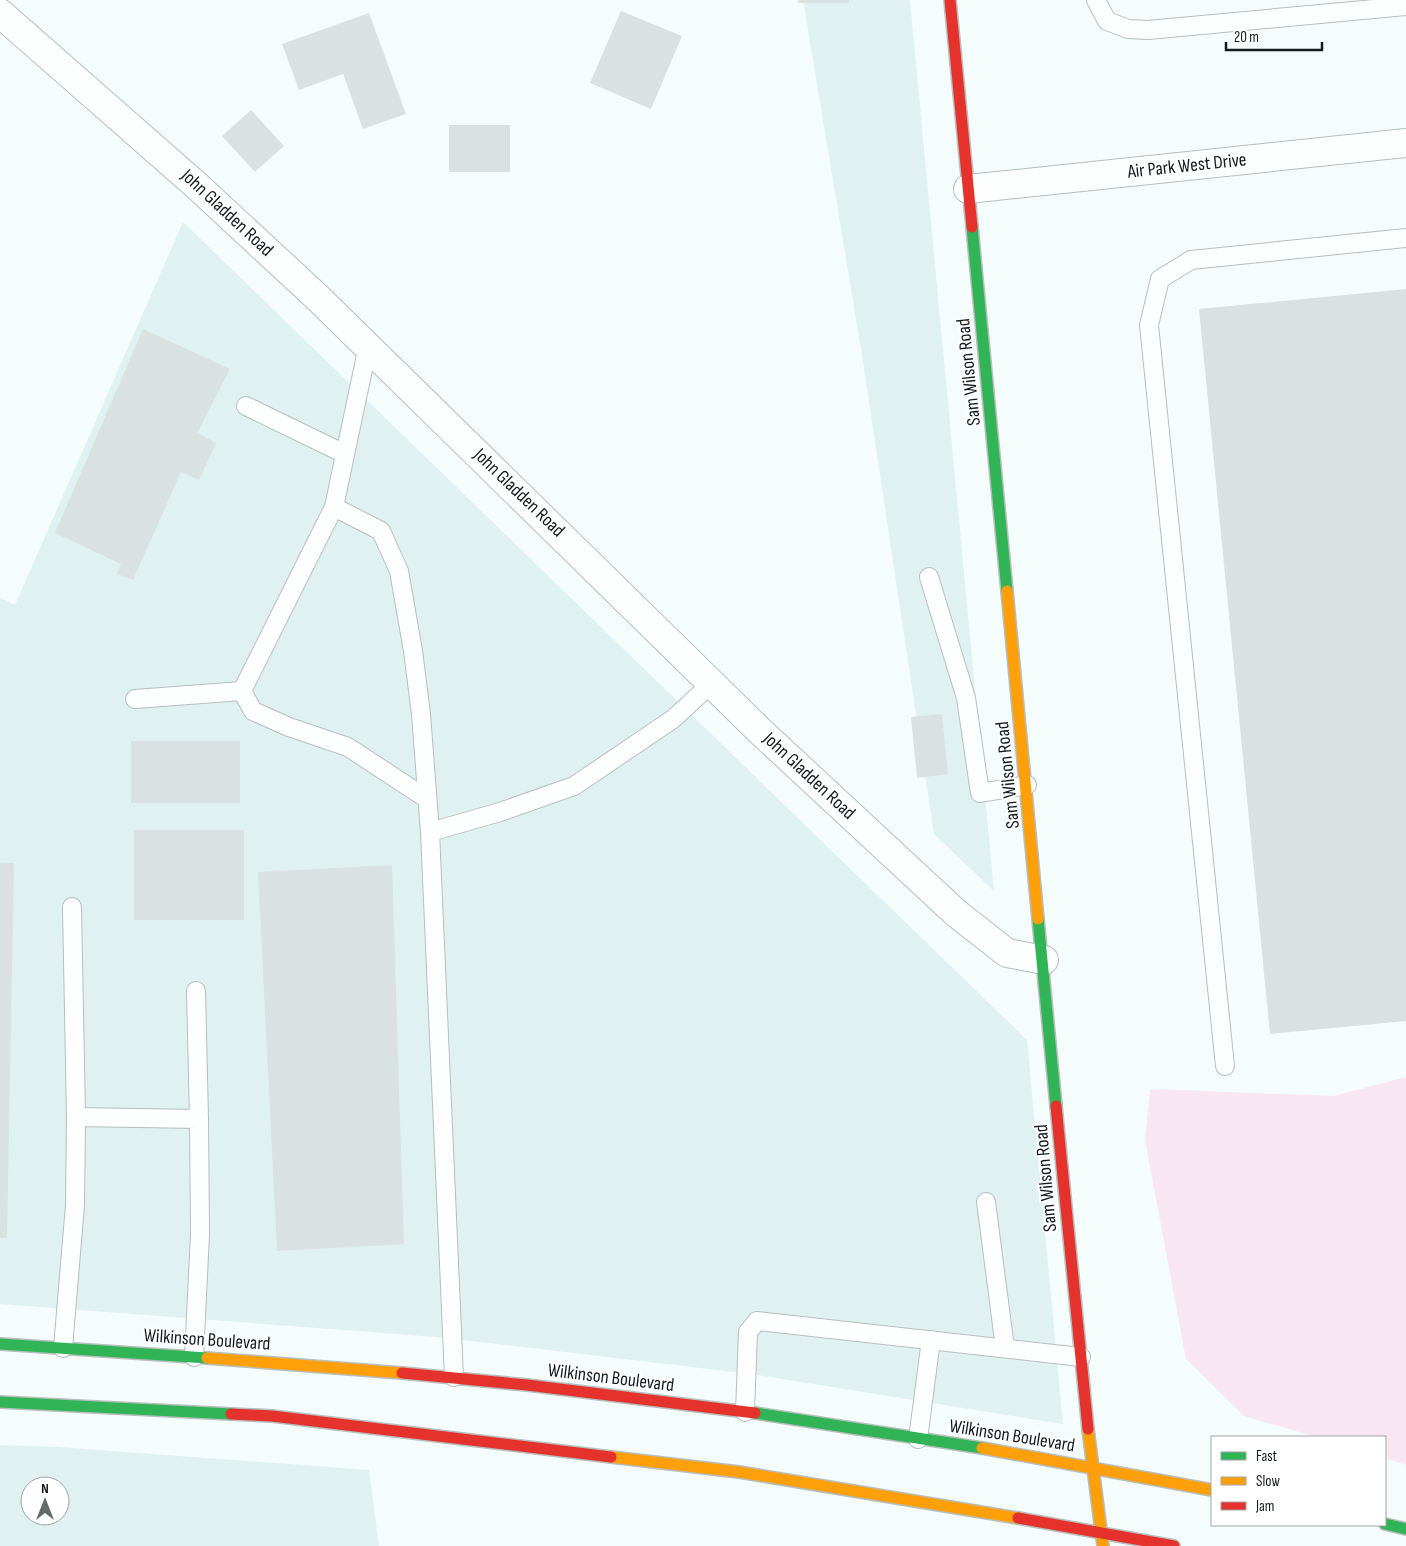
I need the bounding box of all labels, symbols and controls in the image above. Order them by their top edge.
scale bar [1226,20,1322,52]
text: 20 m [1234,28,1259,47]
street label: Air Park West Drive [1125,148,1248,184]
street label: John Gladden Road [175,164,278,262]
street label: Sam Wilson Road [952,317,986,427]
street label: John Gladden Road [468,443,569,542]
street label: Sam Wilson Road [991,720,1025,830]
street label: John Gladden Road [757,727,860,825]
street label: Sam Wilson Road [1030,1123,1062,1233]
street label: Wilkinson Boulevard [143,1324,271,1356]
street label: Wilkinson Boulevard [547,1359,675,1397]
street label: Wilkinson Boulevard [947,1415,1077,1457]
legend [1211,1436,1386,1526]
text: Fast [1256,1447,1278,1466]
text: Slow [1256,1472,1280,1491]
north arrow [20,1476,70,1526]
text: N [41,1480,49,1497]
text: Jam [1255,1497,1274,1516]

